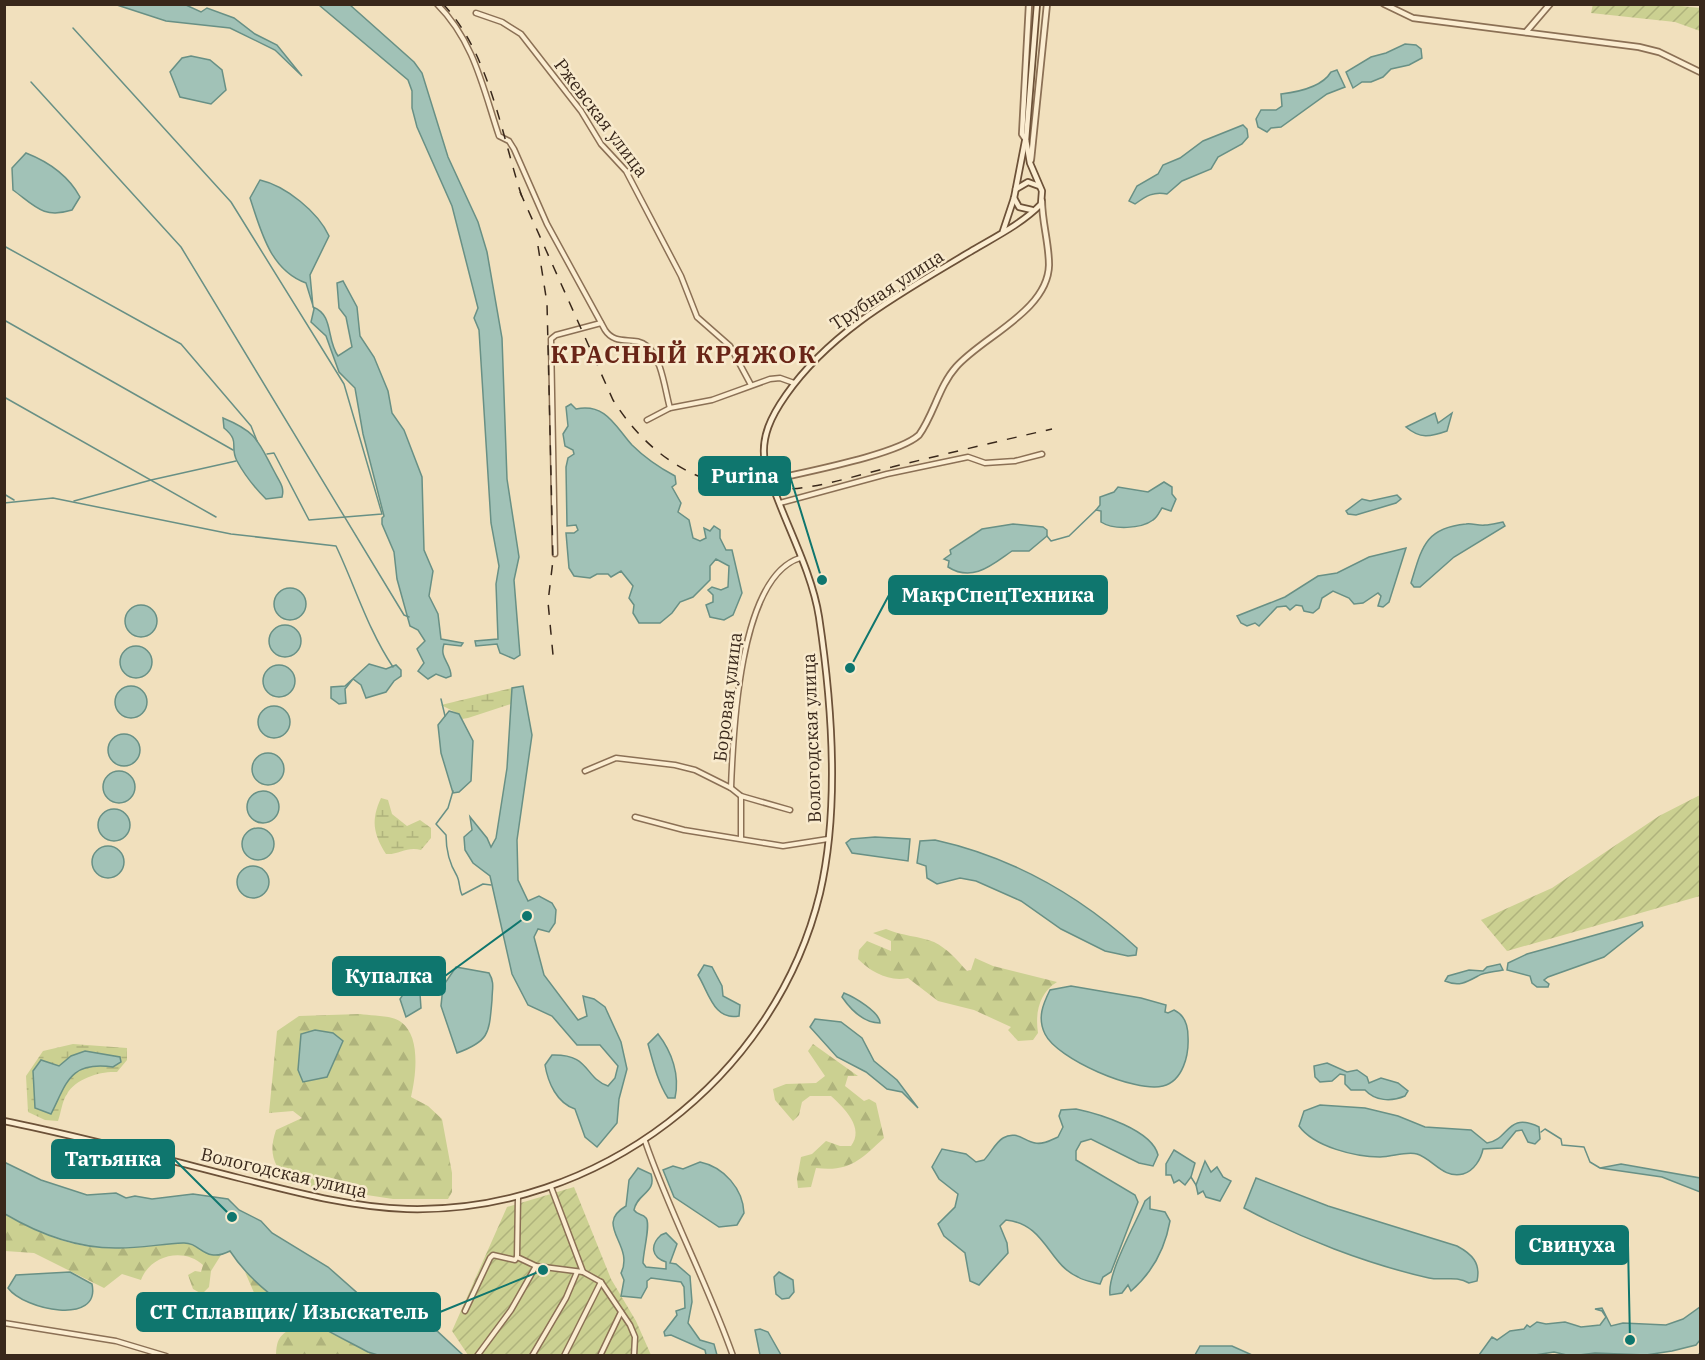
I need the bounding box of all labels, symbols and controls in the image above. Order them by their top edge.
street label: Ржевская улица [549,54,654,182]
street label: Трубная улица [825,244,948,335]
district label: КРАСНЫЙ КРЯЖОК [551,338,817,370]
callout: Purina [699,457,790,495]
text: Purina [711,462,779,489]
callout: МакрСпецТехника [889,576,1107,614]
text: МакрСпецТехника [901,581,1095,608]
street label: Боровая улица [708,631,747,763]
street label: Вологодская улица [797,652,826,823]
callout: Купалка [333,957,445,995]
text: Купалка [345,962,433,989]
callout: Татьянка [52,1140,174,1178]
street label: Вологодская улица [199,1142,370,1203]
text: Татьянка [64,1145,162,1172]
callout: Свинуха [1516,1226,1628,1264]
text: Свинуха [1528,1231,1616,1258]
callout: СТ Сплавщик/ Изыскатель [137,1293,440,1331]
text: СТ Сплавщик/ Изыскатель [149,1298,429,1325]

